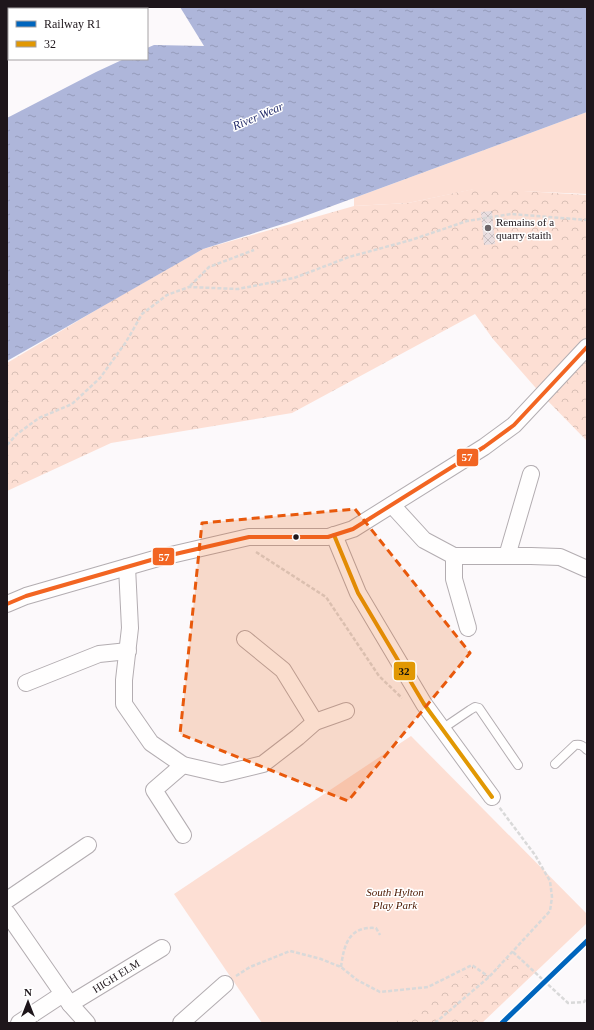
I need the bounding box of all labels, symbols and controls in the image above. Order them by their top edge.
legend [8,8,148,60]
text: Railway R1 [44,17,101,31]
text: 32 [44,37,56,51]
water label: River Wear [230,99,286,133]
place label: Remains of a quarry staith [496,216,554,241]
marker: Remains of a quarry staith [483,223,493,233]
line badge: 57 [456,448,479,467]
text: 57 [462,451,473,463]
unlabelled marker [291,532,301,542]
line badge: 57 [152,547,175,566]
text: 57 [159,551,170,563]
line badge: 32 [393,661,416,681]
text: 32 [399,665,410,677]
park label: South Hylton Play Park [366,886,424,911]
street label: HIGH ELM [90,957,142,995]
north arrow [8,982,48,1022]
text: N [24,986,32,998]

